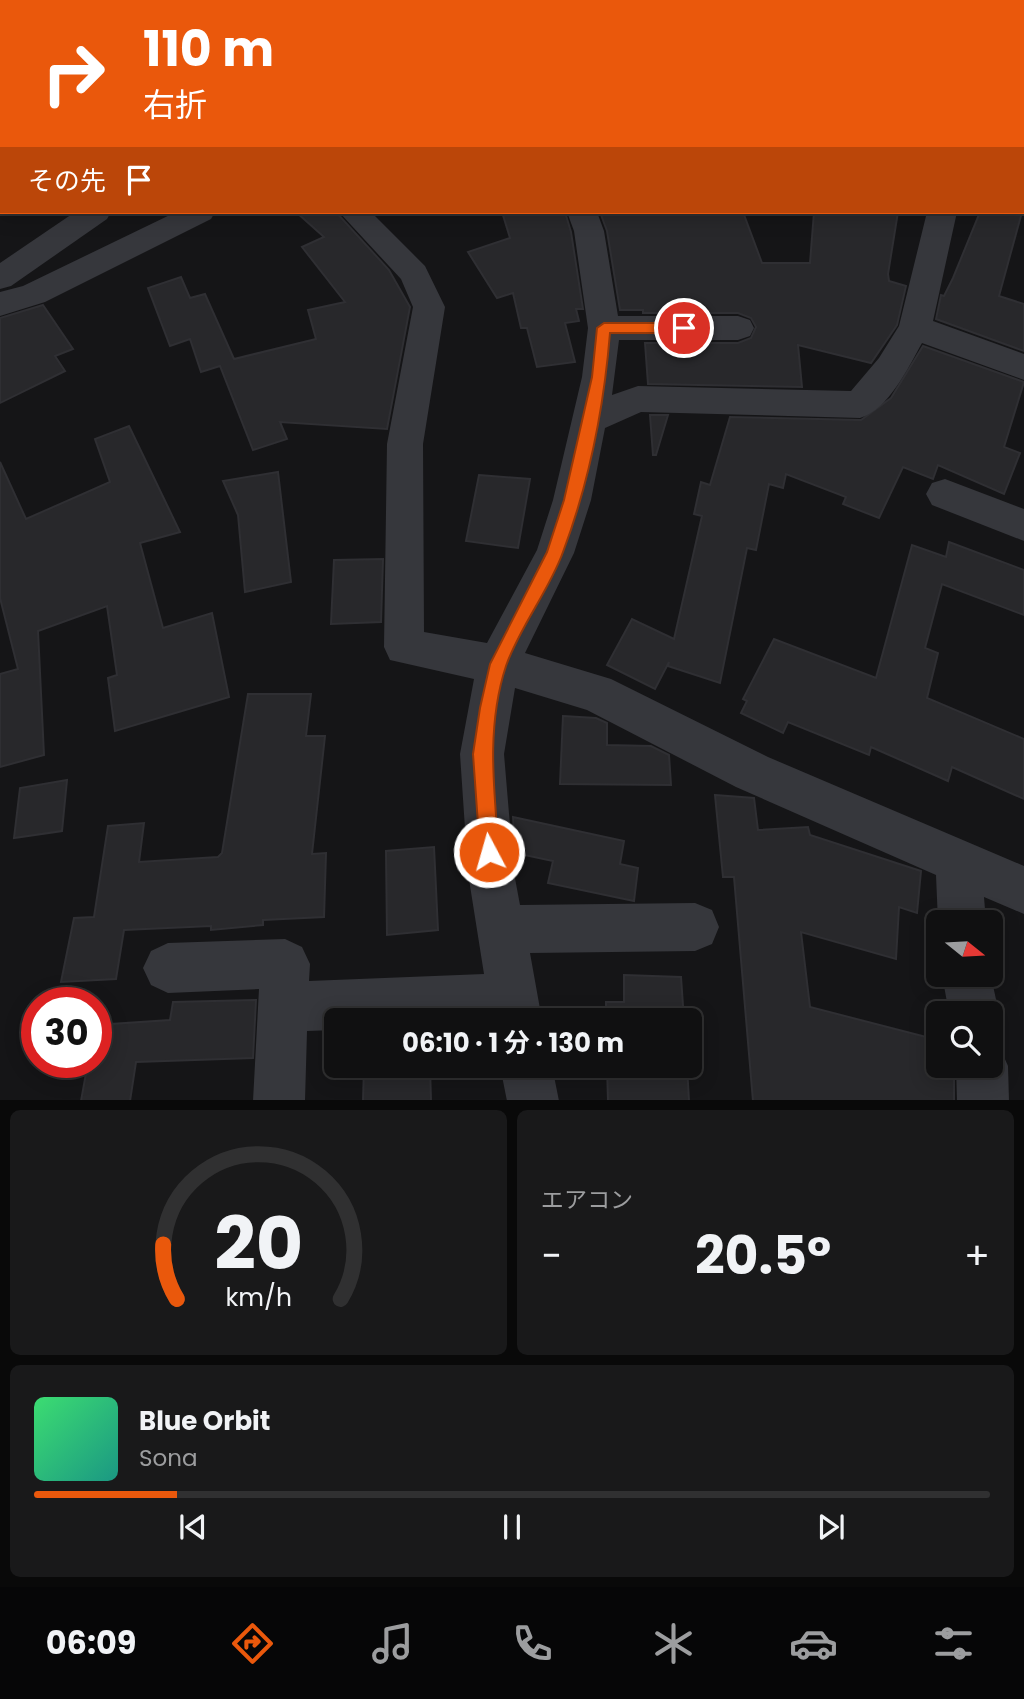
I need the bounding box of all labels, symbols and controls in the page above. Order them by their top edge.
text: 110 m [143,15,274,83]
icon: right [28,28,119,119]
text: 右折 [143,82,207,127]
icon: arrive [120,161,158,199]
text: その先 [28,163,106,199]
pin [654,298,714,358]
icon: arrive [665,309,703,347]
position arrow [452,815,526,889]
north arrow [926,910,1003,987]
map controls [926,910,1003,1078]
speed limit sign: 30 [21,987,112,1078]
button: search [926,1001,1003,1078]
text: 06:10 · 1 分 · 130 m [402,1025,624,1061]
text: エアコン [541,1184,633,1216]
text: 20 [214,1193,303,1294]
text: 20.5° [695,1219,831,1292]
text: − [541,1229,562,1282]
text: + [964,1229,990,1282]
text: km/h [225,1279,292,1314]
text: Blue Orbit [139,1403,270,1439]
text: Sona [139,1442,198,1474]
icon: previous [174,1508,212,1546]
icon: pause [493,1508,531,1546]
icon: next [812,1508,850,1546]
icon: directions [228,1619,277,1668]
icon: music [368,1619,417,1668]
icon: phone [508,1619,557,1668]
icon: climate [649,1619,698,1668]
icon: car [789,1619,838,1668]
icon: filters [929,1619,978,1668]
text: 06:09 [46,1620,137,1665]

